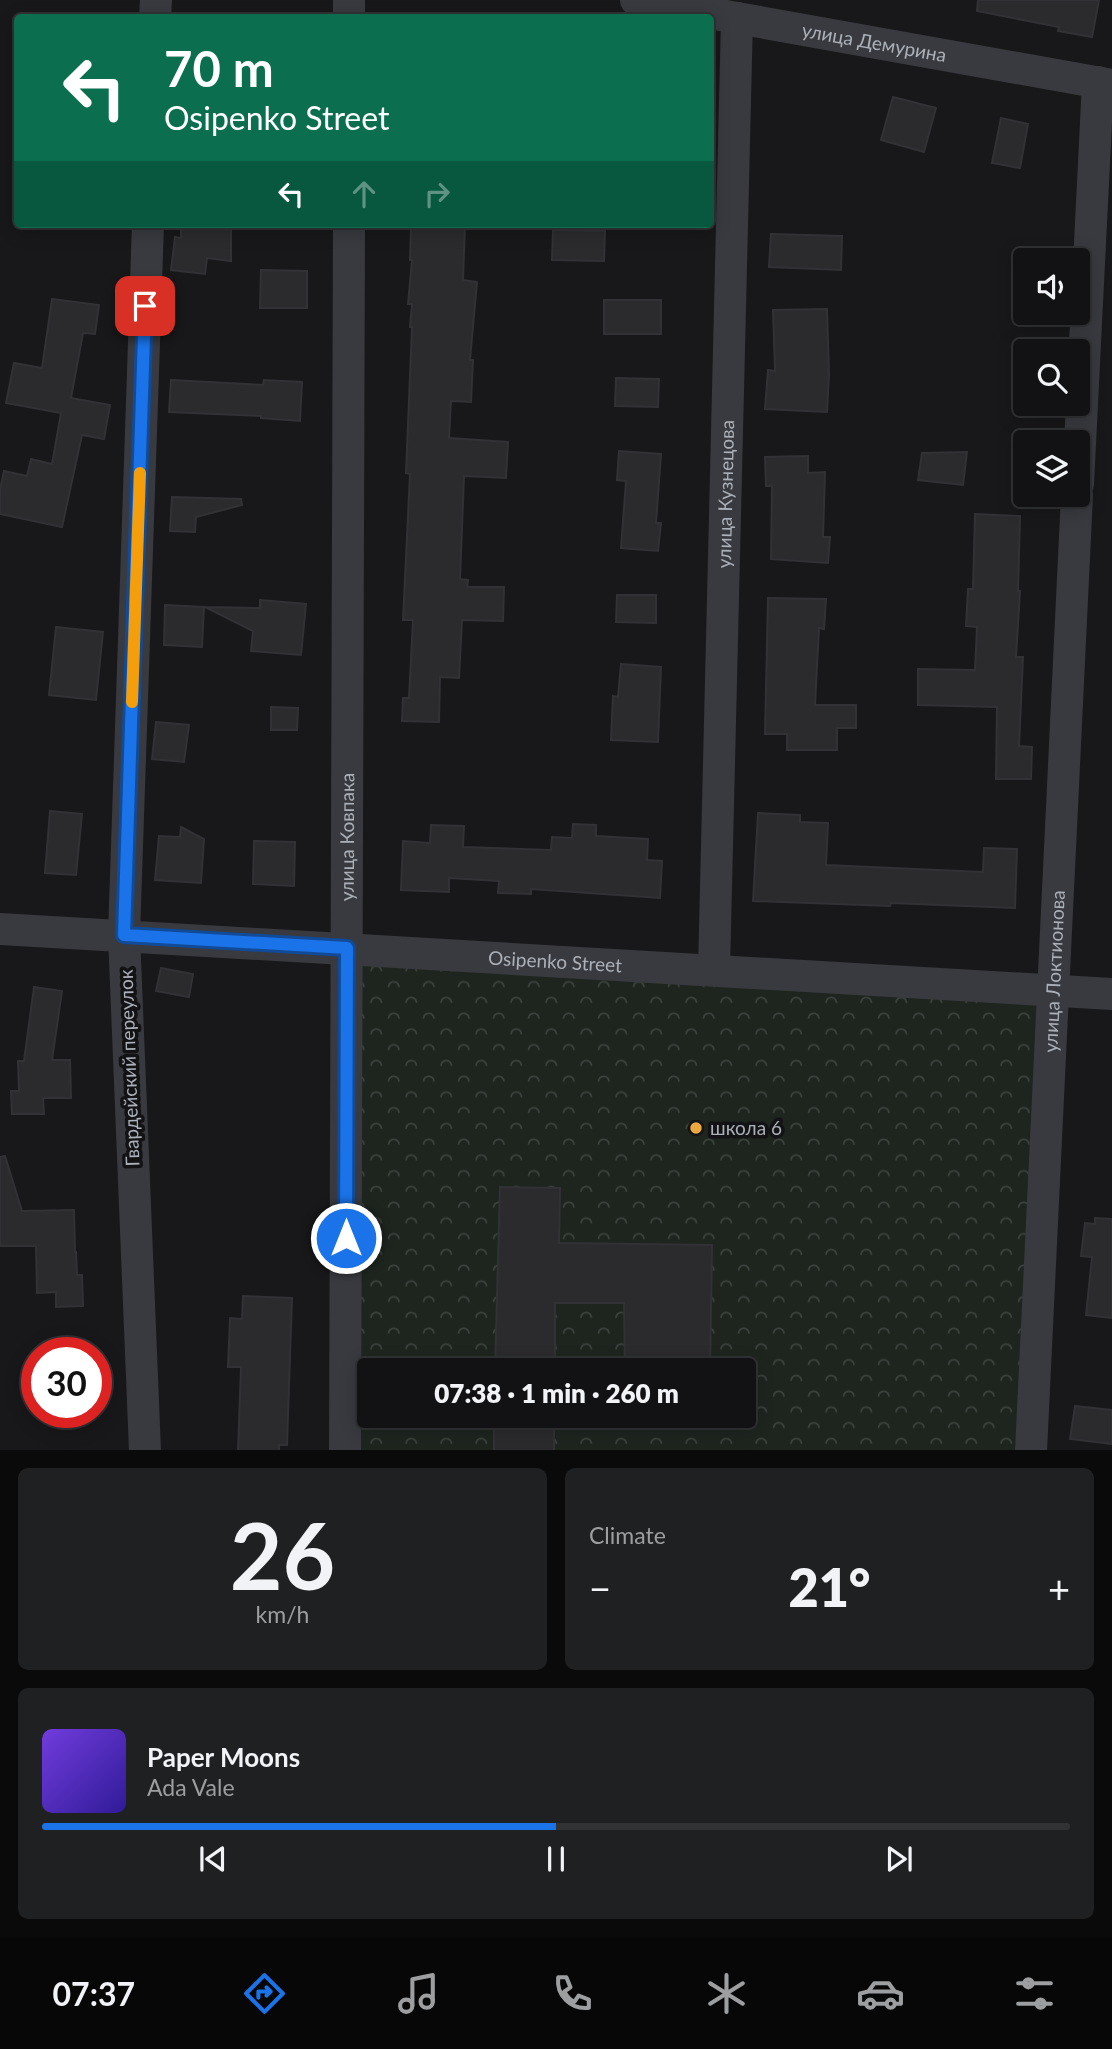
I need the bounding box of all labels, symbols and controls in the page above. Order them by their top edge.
street label: улица Демурина [800,18,948,66]
text: 70 m [164,39,274,97]
icon: left [49,42,140,133]
text: Osipenko Street [164,98,390,137]
icon: left [272,175,310,213]
icon: ahead [345,175,383,213]
icon: right [418,175,456,213]
map controls [1013,248,1090,507]
button: sound [1013,248,1090,325]
pin [115,276,175,336]
icon: arrive [126,287,164,325]
button: search [1013,339,1090,416]
street label: улица Кузнецова [712,420,738,569]
button: layers [1013,430,1090,507]
street label: улица Ковпака [335,773,358,901]
street label: улица Локтионова [1038,890,1069,1053]
street label: Osipenko Street [488,946,623,976]
street label: Гвардейский переулок [114,969,143,1167]
place label: школа 6 [710,1116,782,1139]
marker: школа 6 [688,1120,704,1136]
position arrow [309,1201,383,1275]
speed limit sign: 30 [21,1337,112,1428]
text: 07:38 · 1 min · 260 m [434,1377,679,1409]
text: 26 [230,1500,335,1609]
text: Climate [589,1521,666,1549]
text: 21° [789,1556,870,1618]
text: − [589,1565,611,1611]
text: + [1048,1565,1070,1611]
text: km/h [256,1600,309,1628]
text: Paper Moons [147,1741,300,1773]
text: Ada Vale [147,1773,235,1801]
icon: previous [194,1840,232,1878]
icon: pause [537,1840,575,1878]
icon: next [880,1840,918,1878]
icon: directions [240,1969,289,2018]
icon: music [394,1969,443,2018]
icon: phone [548,1969,597,2018]
icon: climate [702,1969,751,2018]
icon: car [856,1969,905,2018]
icon: filters [1010,1969,1059,2018]
text: 07:37 [53,1974,135,2013]

